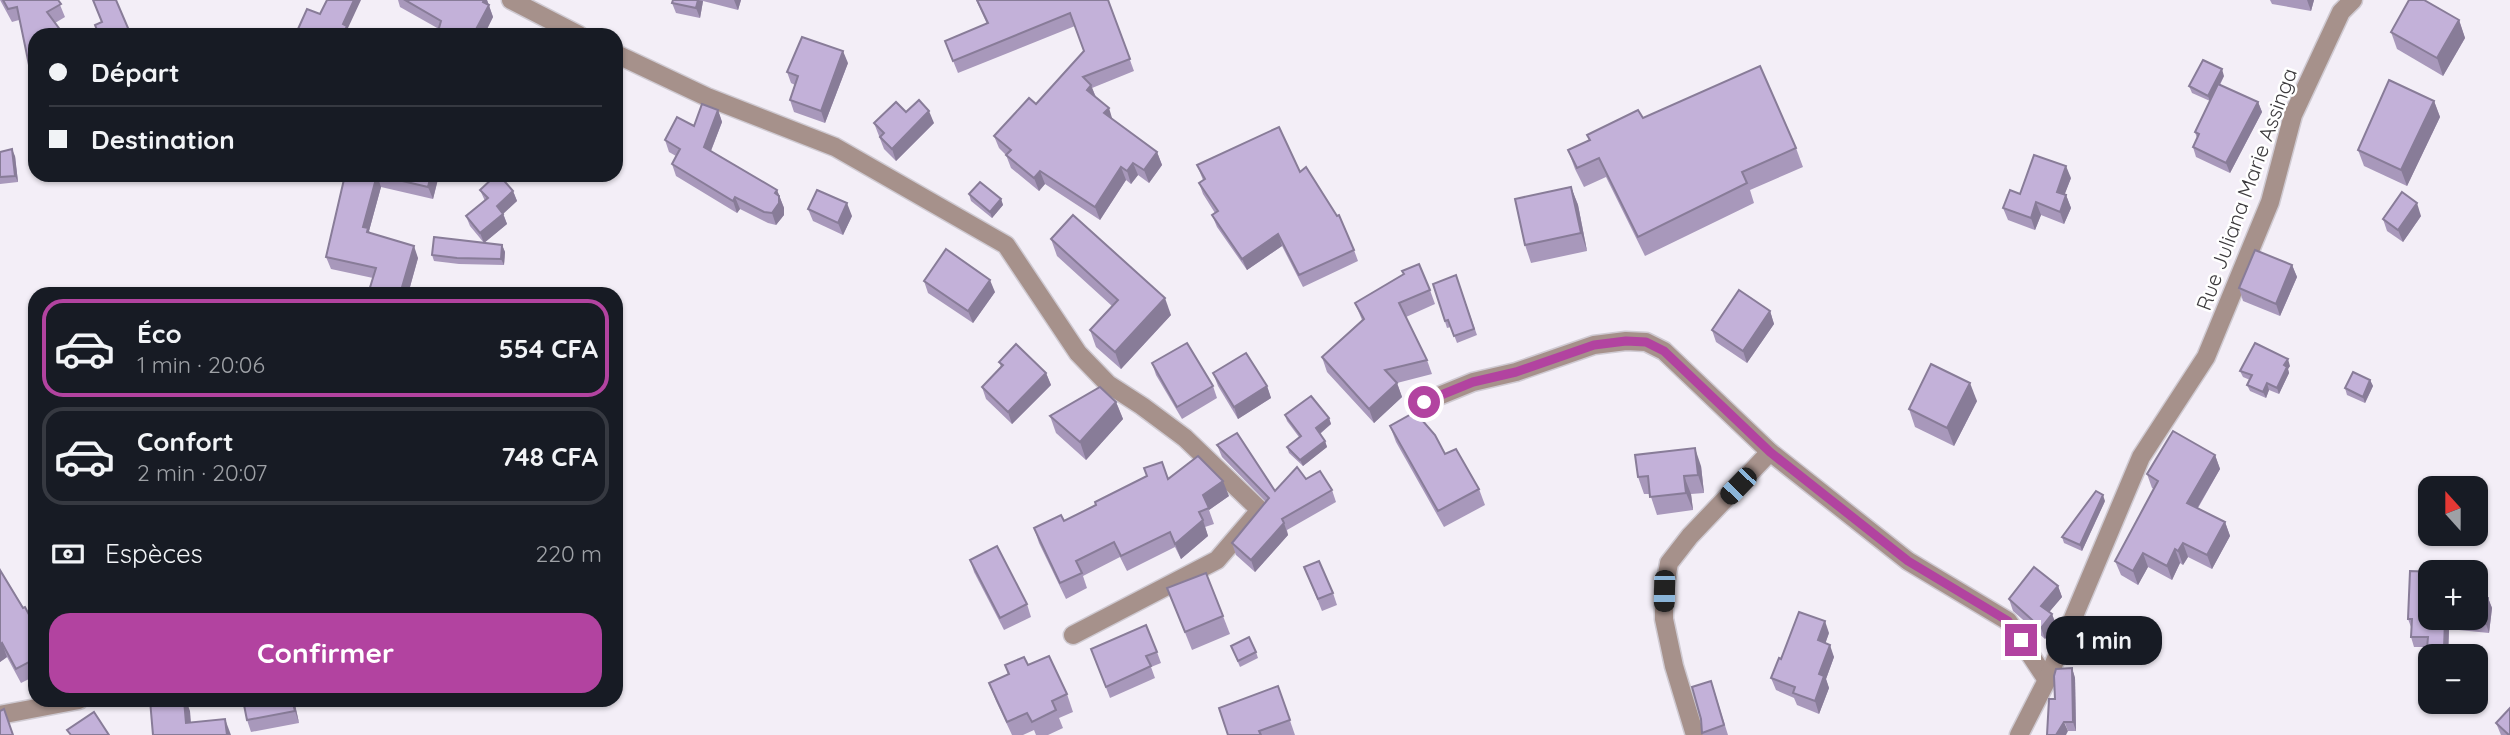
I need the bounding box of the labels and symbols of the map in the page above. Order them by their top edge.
street label: Rue Juliana Marie Assinga [2190,64,2302,314]
route start [1408,386,1440,418]
car [1716,464,1761,508]
north arrow [2418,476,2488,546]
car [1654,570,1675,612]
callout: 1 min [2046,616,2161,664]
route end [2005,624,2037,656]

